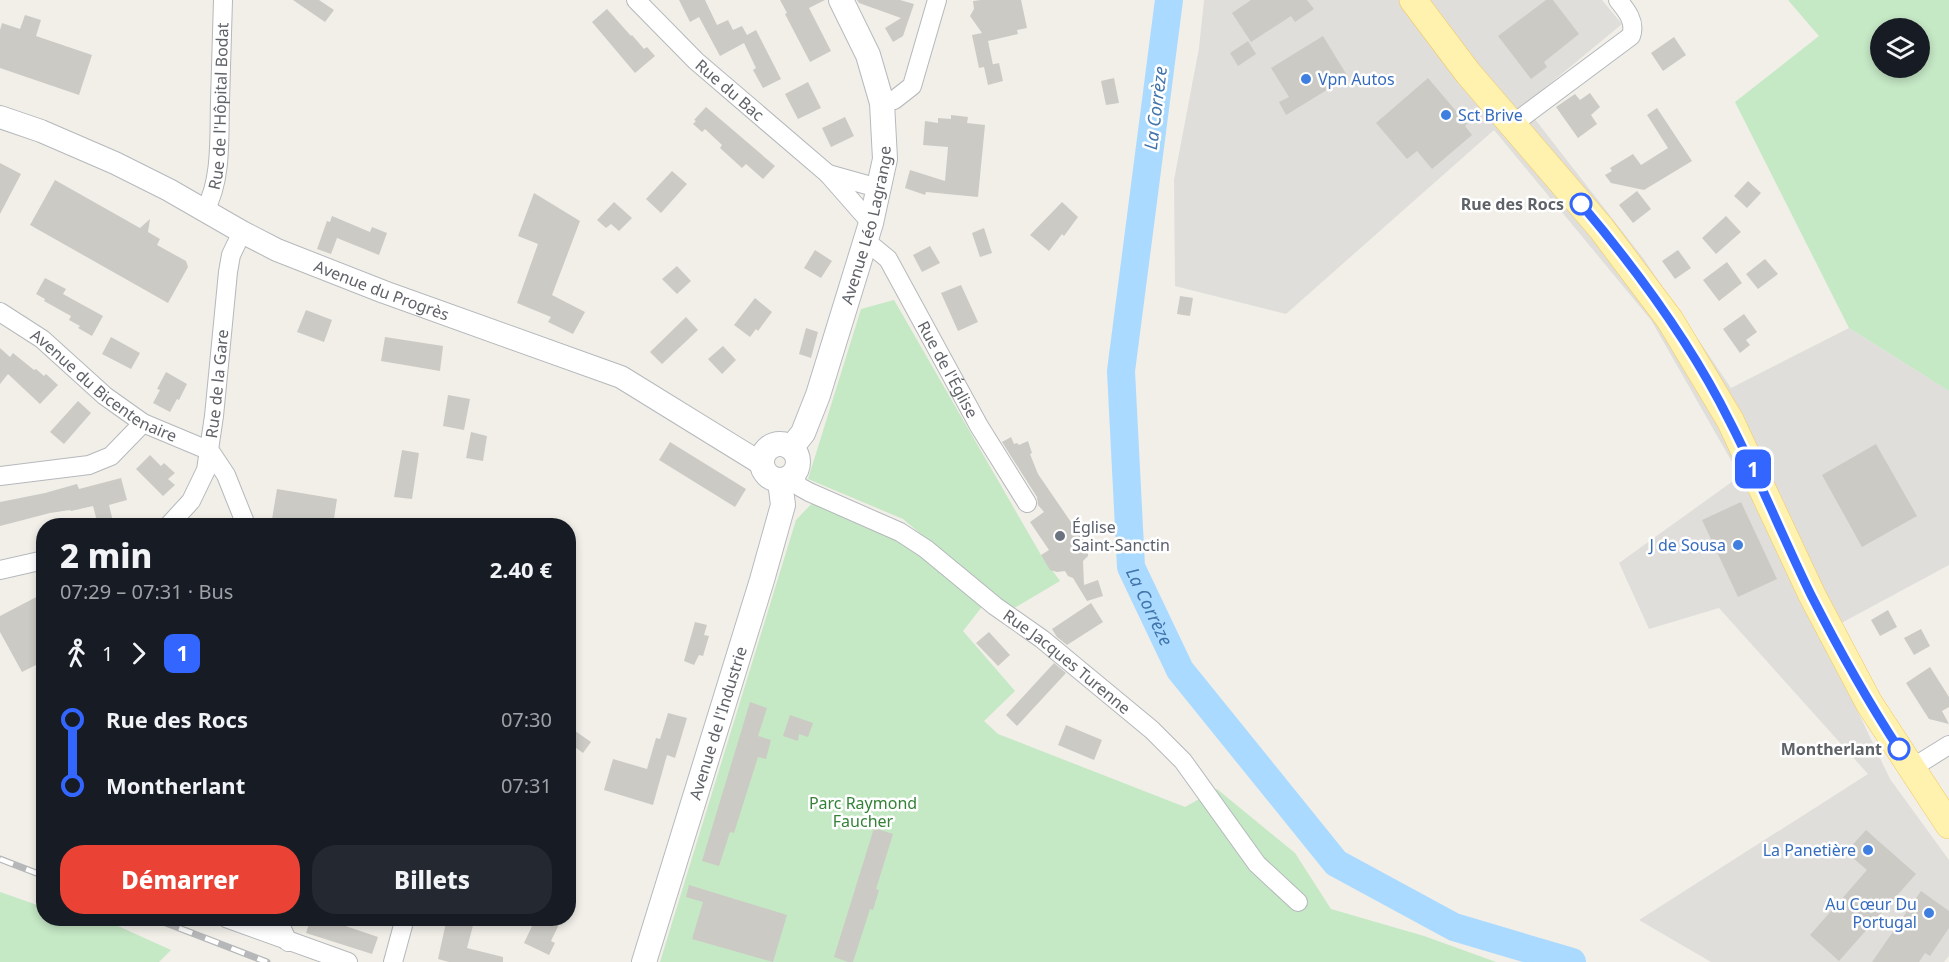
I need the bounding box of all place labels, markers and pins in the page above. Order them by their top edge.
place label: Vpn Autos [1318,68,1395,90]
marker: Vpn Autos [1299,72,1313,86]
place label: Sct Brive [1458,104,1523,126]
marker: Sct Brive [1439,108,1453,122]
place label: Rue des Rocs [1461,193,1564,215]
marker: Rue des Rocs [1570,193,1592,215]
place label: Église Saint-Sanctin [1072,516,1170,556]
marker: Église Saint-Sanctin [1053,529,1067,543]
place label: J de Sousa [1647,534,1726,556]
marker: J de Sousa [1731,538,1745,552]
place label: Montherlant [1781,738,1882,760]
marker: Montherlant [1888,738,1910,760]
place label: La Panetière [1763,839,1856,861]
marker: La Panetière [1861,843,1875,857]
place label: Au Cœur Du Portugal [1825,893,1917,933]
marker: Au Cœur Du Portugal [1922,906,1936,920]

